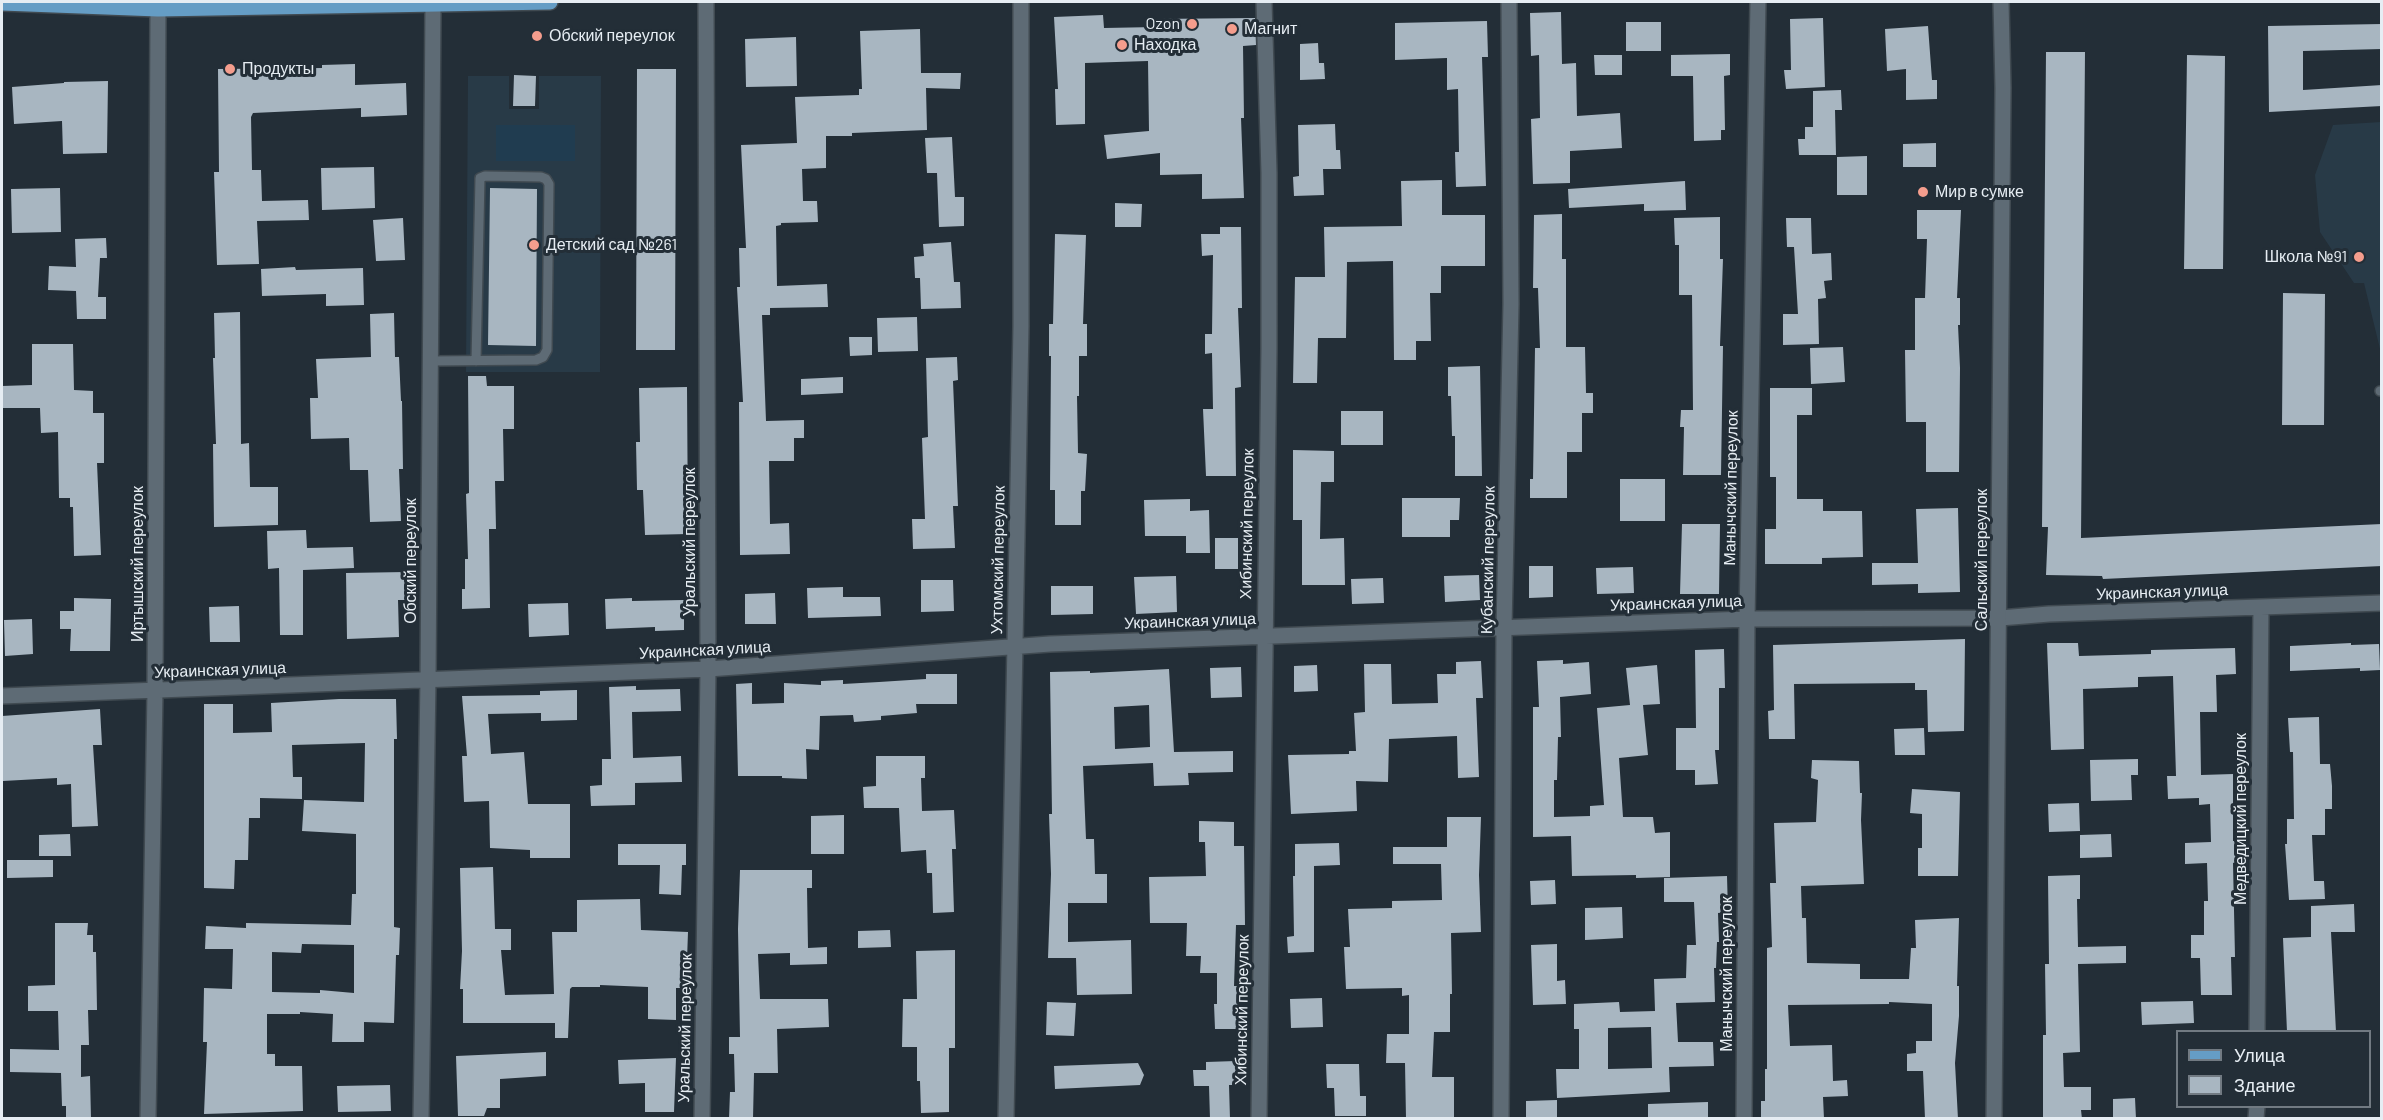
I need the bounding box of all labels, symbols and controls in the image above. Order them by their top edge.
place label: Ozon [1146,14,1180,34]
marker: Ozon [1185,17,1199,31]
place label: Магнит [1244,19,1297,39]
marker: Магнит [1225,22,1239,36]
place label: Обский переулок [549,26,675,46]
marker: Обский переулок [530,29,544,43]
place label: Находка [1134,35,1196,55]
marker: Находка [1115,38,1129,52]
place label: Продукты [242,59,314,79]
marker: Продукты [223,62,237,76]
place label: Мир в сумке [1935,182,2024,202]
marker: Мир в сумке [1916,185,1930,199]
place label: Детский сад №261 [546,235,677,255]
marker: Детский сад №261 [527,238,541,252]
place label: Школа №91 [2264,247,2347,267]
marker: Школа №91 [2352,250,2366,264]
street label: Манычский переулок [1720,410,1742,566]
street label: Хибинский переулок [1236,448,1258,600]
street label: Уральский переулок [680,467,700,617]
street label: Иртышский переулок [128,486,148,642]
street label: Ухтомский переулок [987,486,1009,634]
street label: Кубанский переулок [1477,486,1499,634]
street label: Сальский переулок [1972,489,1992,631]
street label: Обский переулок [401,498,421,624]
street label: Украинская улица [2096,580,2228,604]
street label: Украинская улица [1610,591,1742,615]
street label: Украинская улица [1124,609,1256,633]
street label: Украинская улица [639,637,771,663]
street label: Украинская улица [154,658,286,682]
street label: Медведицкий переулок [2231,733,2251,905]
street label: Манычский переулок [1717,896,1737,1052]
street label: Хибинский переулок [1231,934,1253,1086]
street label: Уральский переулок [674,953,696,1103]
legend [2176,1030,2371,1108]
text: Улица [2234,1044,2285,1066]
text: Здание [2234,1074,2295,1096]

